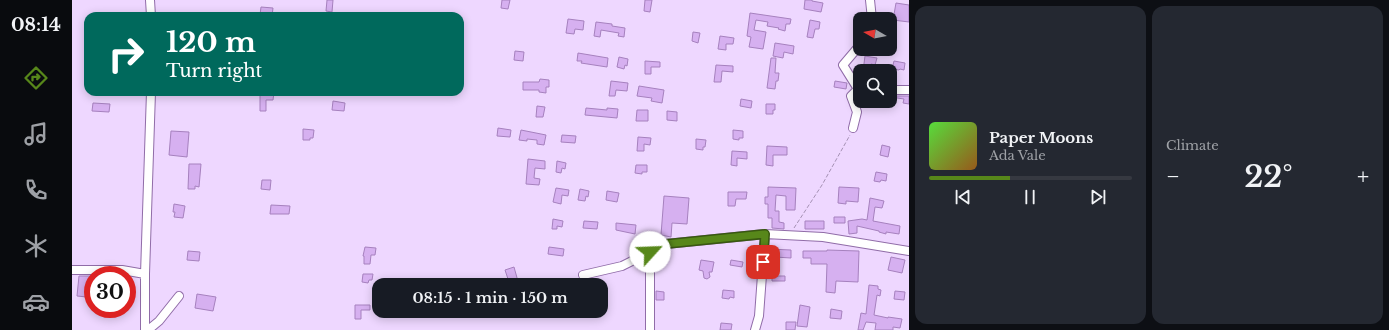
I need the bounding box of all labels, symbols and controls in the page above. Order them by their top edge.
north arrow [853,12,897,56]
map controls [853,12,897,108]
text: 08:14 [11,14,61,36]
text: 120 m [166,25,256,60]
icon: right [100,28,152,80]
text: Turn right [166,60,262,82]
icon: directions [22,64,50,92]
button: search [853,64,897,108]
icon: music [22,120,50,148]
text: Paper Moons [989,128,1093,147]
text: Climate [1166,137,1219,154]
text: Ada Vale [989,147,1046,164]
text: 22° [1244,158,1293,195]
text: − [1166,163,1180,190]
text: + [1357,163,1369,190]
icon: phone [22,176,50,204]
icon: previous [952,186,974,208]
icon: pause [1019,186,1041,208]
icon: next [1087,186,1109,208]
position arrow [629,231,671,273]
icon: climate [22,232,50,260]
pin [746,245,780,279]
icon: arrive [752,251,774,273]
speed limit sign: 30 [84,266,136,318]
icon: car [22,288,50,316]
text: 08:15 · 1 min · 150 m [412,288,568,307]

